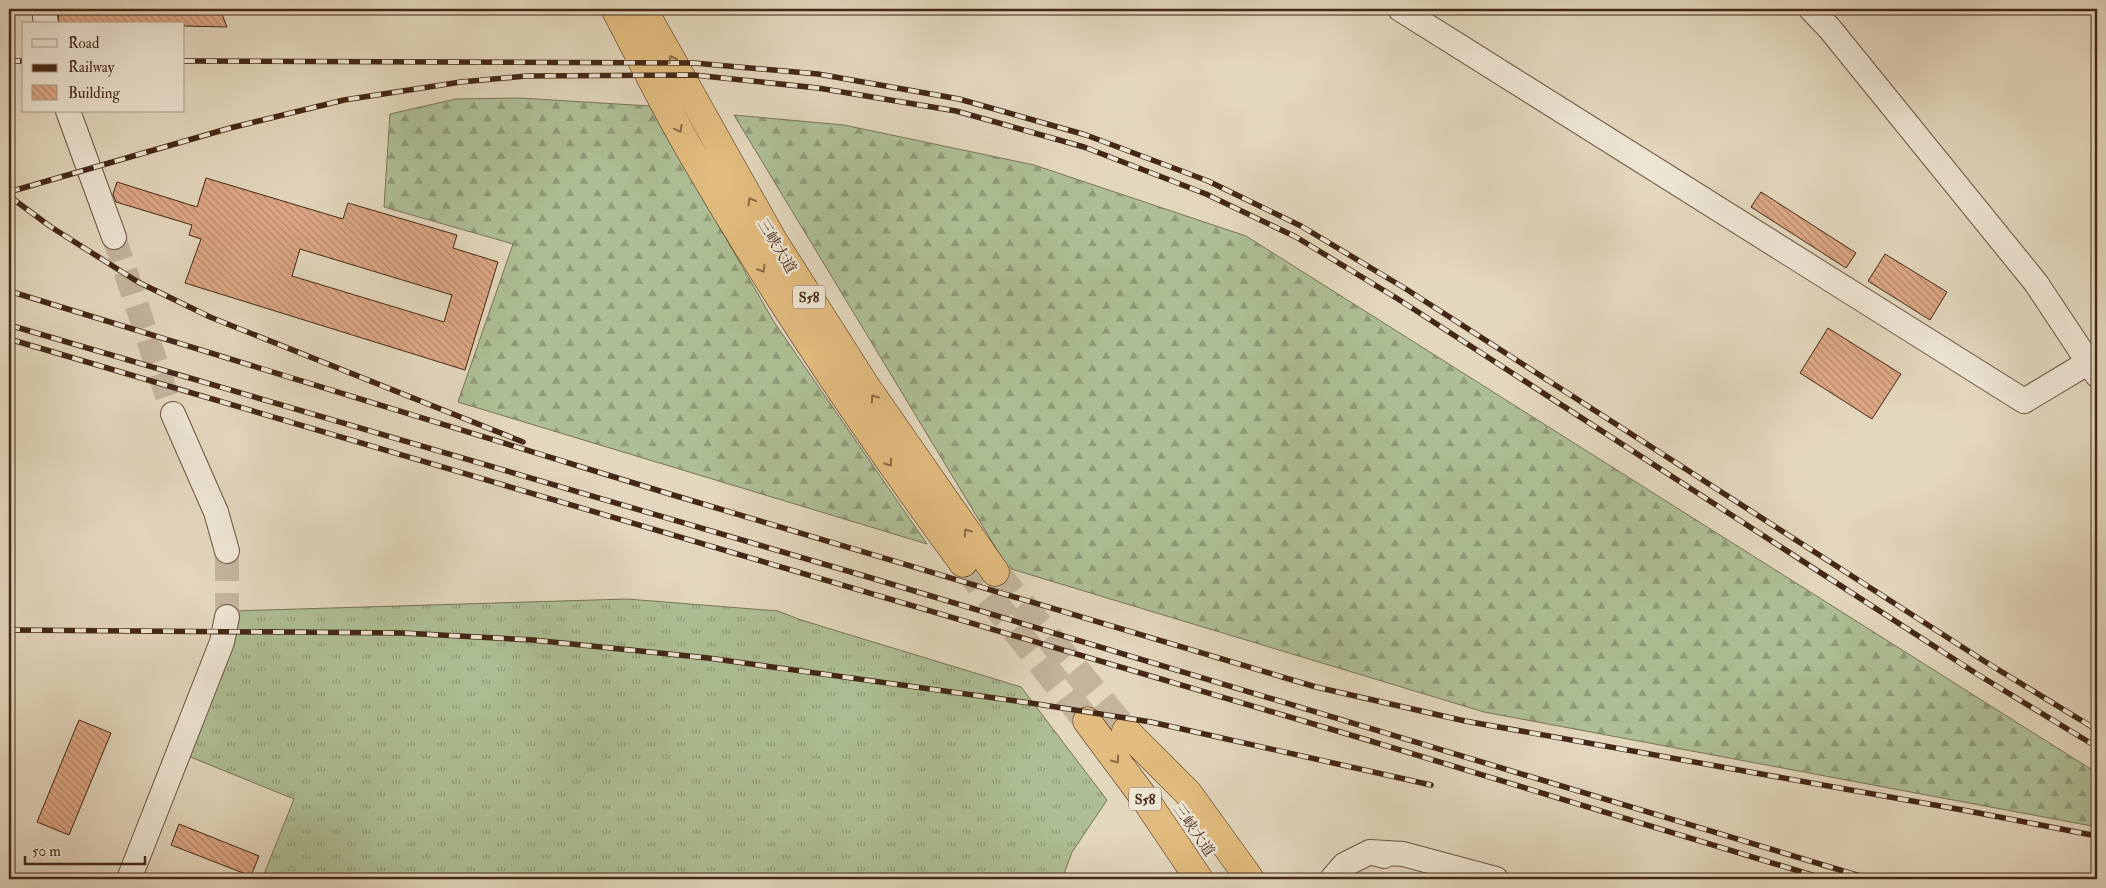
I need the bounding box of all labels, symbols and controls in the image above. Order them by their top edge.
legend [22,22,185,112]
text: Road [68,34,100,53]
one-way arrow [668,56,678,65]
text: Railway [68,58,115,77]
text: Building [68,84,120,103]
one-way arrow [673,124,683,133]
one-way arrow [747,198,757,207]
street label: 三峡大道 [753,216,800,277]
one-way arrow [755,263,765,272]
road number: S58 [793,286,825,308]
one-way arrow [871,395,880,404]
one-way arrow [883,457,892,467]
one-way arrow [964,528,973,537]
one-way arrow [1110,754,1119,764]
road number: S58 [1129,788,1161,811]
street label: 三峡大道 [1169,800,1219,860]
scale bar [25,833,145,865]
text: 50 m [32,842,61,861]

